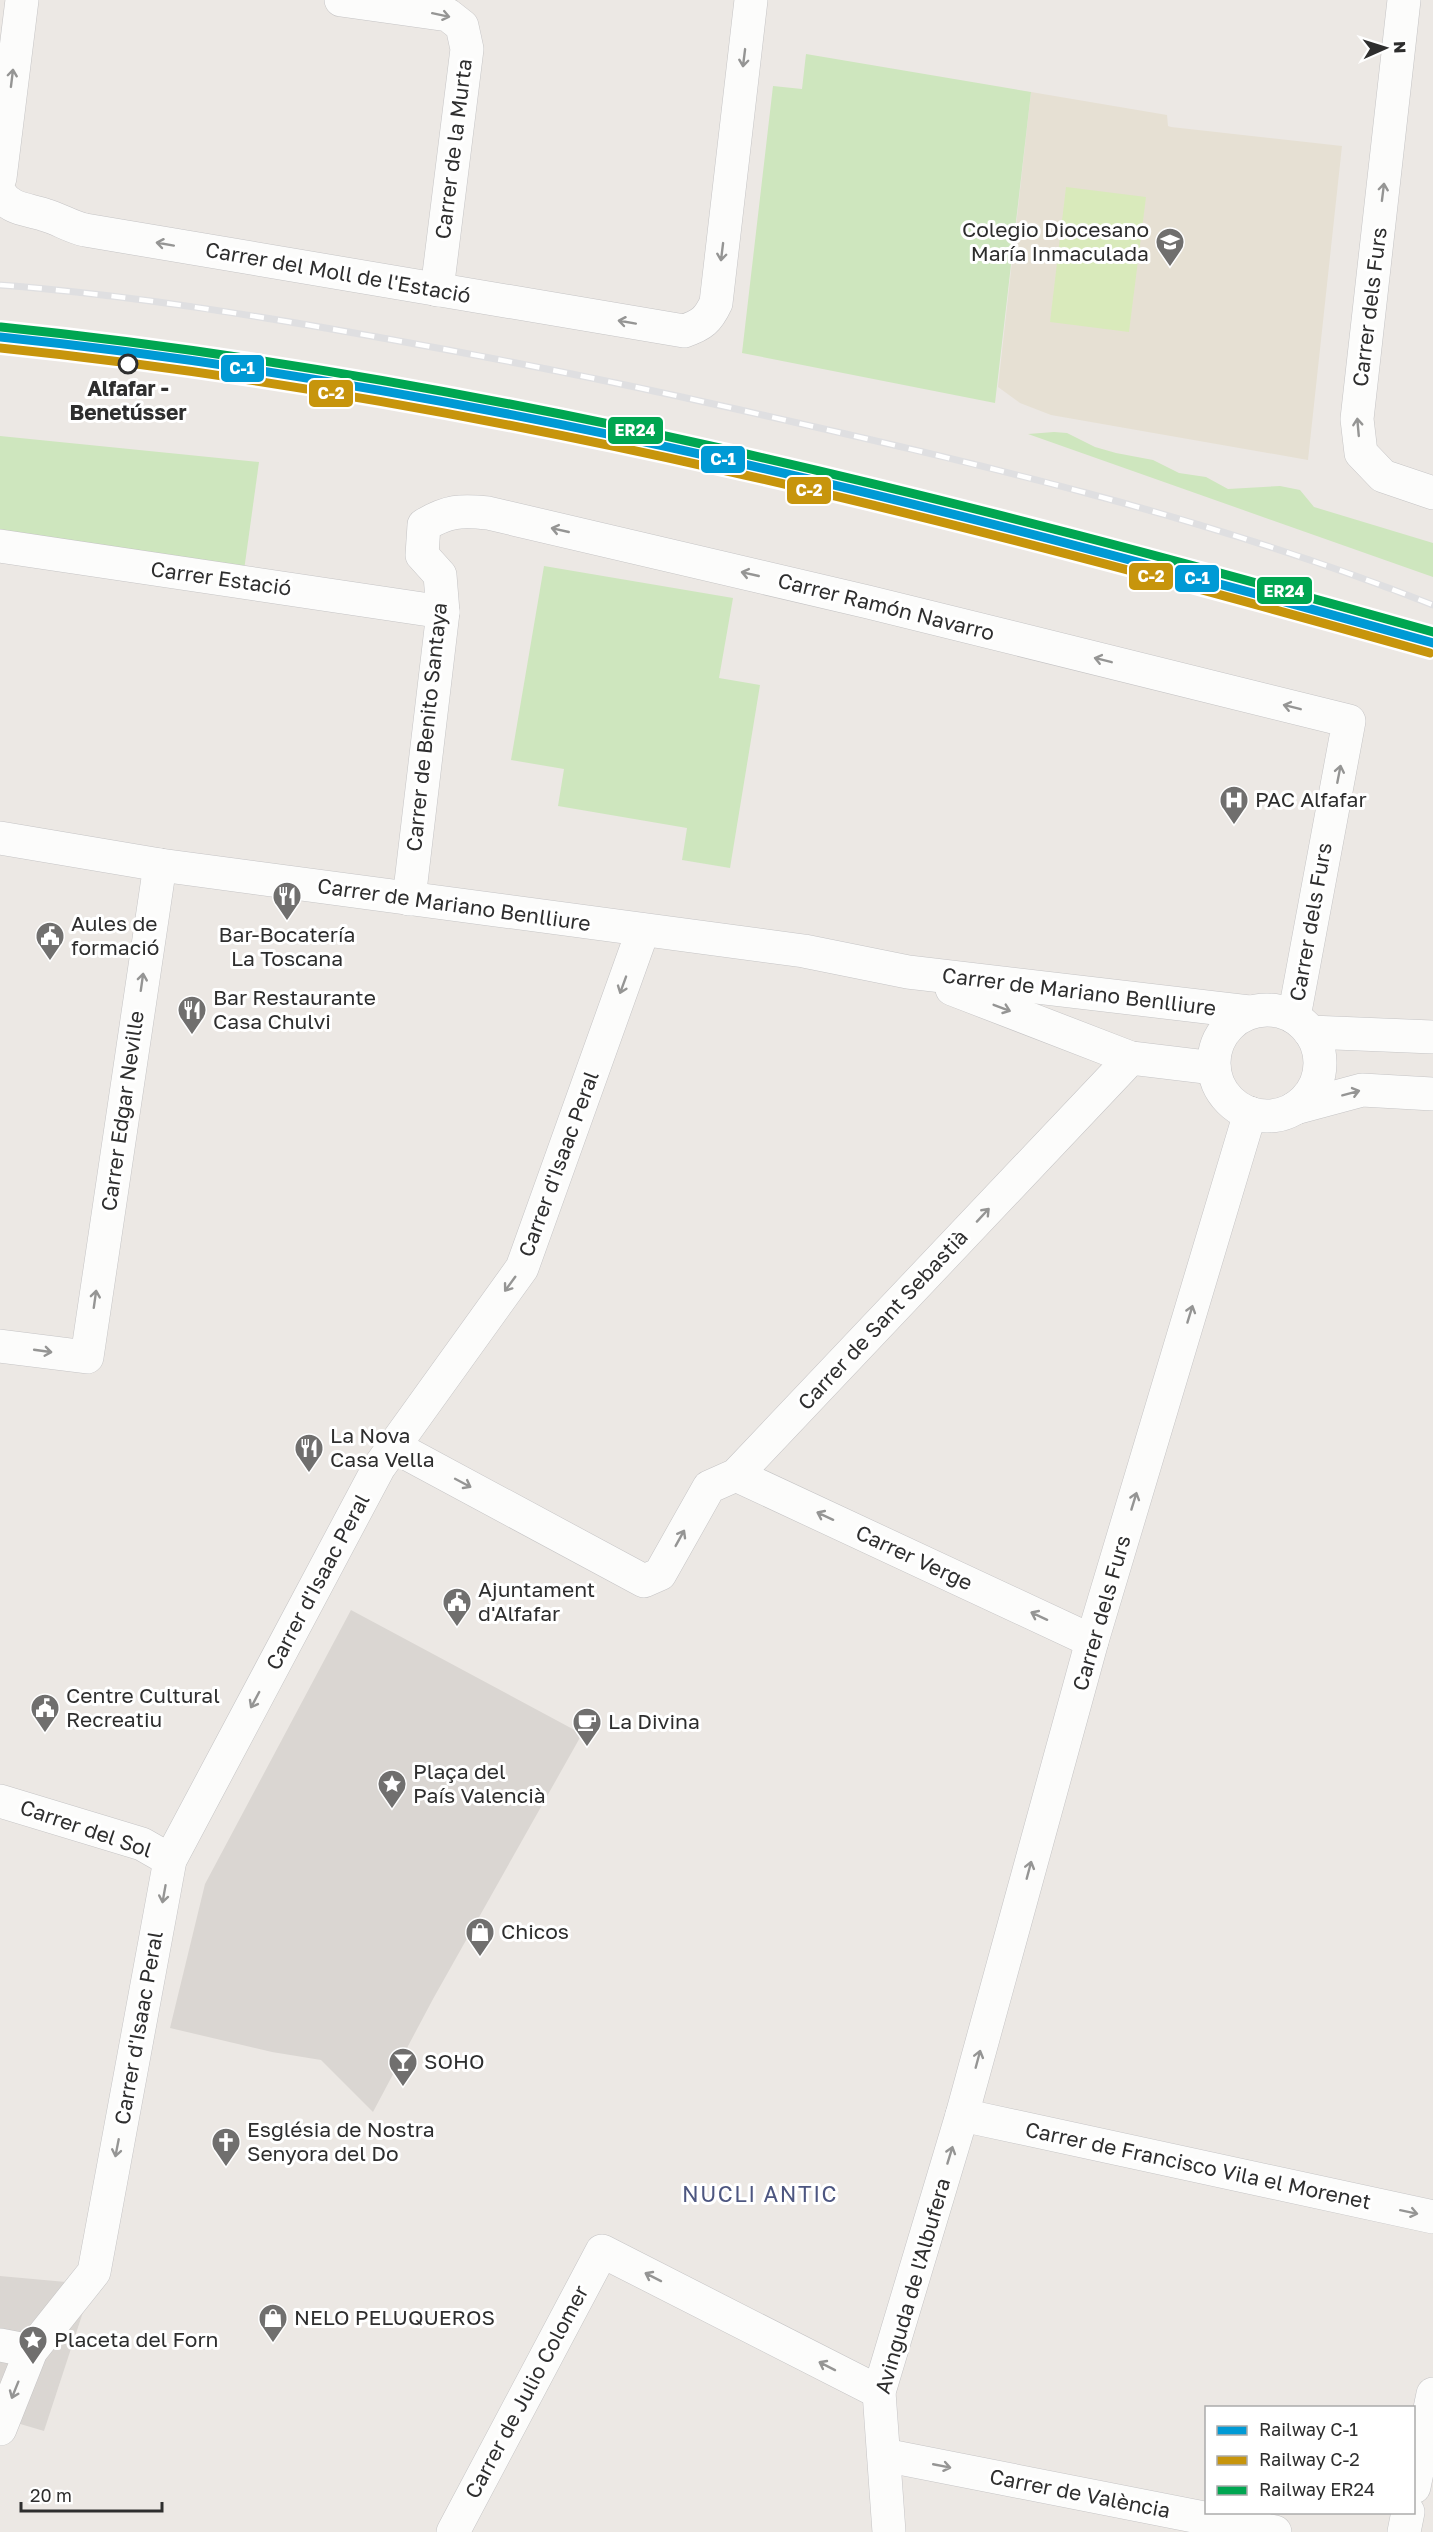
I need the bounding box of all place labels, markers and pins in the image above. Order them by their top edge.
place label: Colegio Diocesano María Inmaculada [962,216,1149,266]
school or university icon: Colegio Diocesano María Inmaculada [1154,226,1186,268]
marker: Alfafar - Benetússer [118,354,138,374]
place label: Alfafar - Benetússer [69,375,187,425]
hospital icon: PAC Alfafar [1218,784,1250,826]
place label: PAC Alfafar [1255,786,1367,812]
restaurant icon: Bar-Bocatería La Toscana [271,880,303,922]
place label: Aules de formació [71,910,159,960]
public building icon: Aules de formació [34,920,66,962]
place label: Bar-Bocatería La Toscana [219,921,355,971]
place label: Bar Restaurante Casa Chulvi [213,984,376,1034]
restaurant icon: Bar Restaurante Casa Chulvi [176,994,208,1036]
place label: La Nova Casa Vella [330,1422,435,1472]
restaurant icon: La Nova Casa Vella [293,1432,325,1474]
place label: Ajuntament d'Alfafar [478,1576,595,1626]
public building icon: Ajuntament d'Alfafar [441,1586,473,1628]
place label: Centre Cultural Recreatiu [66,1682,220,1732]
public building icon: Centre Cultural Recreatiu [29,1692,61,1734]
cafe icon: La Divina [571,1706,603,1748]
place label: La Divina [608,1708,700,1734]
place label: Plaça del País Valencià [413,1758,546,1808]
place icon: Plaça del País Valencià [376,1768,408,1810]
shop icon: Chicos [464,1916,496,1958]
place label: Chicos [501,1918,569,1944]
bar icon: SOHO [387,2046,419,2088]
place label: SOHO [424,2048,484,2074]
place label: Església de Nostra Senyora del Do [247,2116,435,2166]
church icon: Església de Nostra Senyora del Do [210,2126,242,2168]
shop icon: NELO PELUQUEROS [257,2302,289,2344]
place label: NELO PELUQUEROS [294,2304,495,2330]
place icon: Placeta del Forn [17,2324,49,2366]
place label: Placeta del Forn [54,2326,219,2352]

